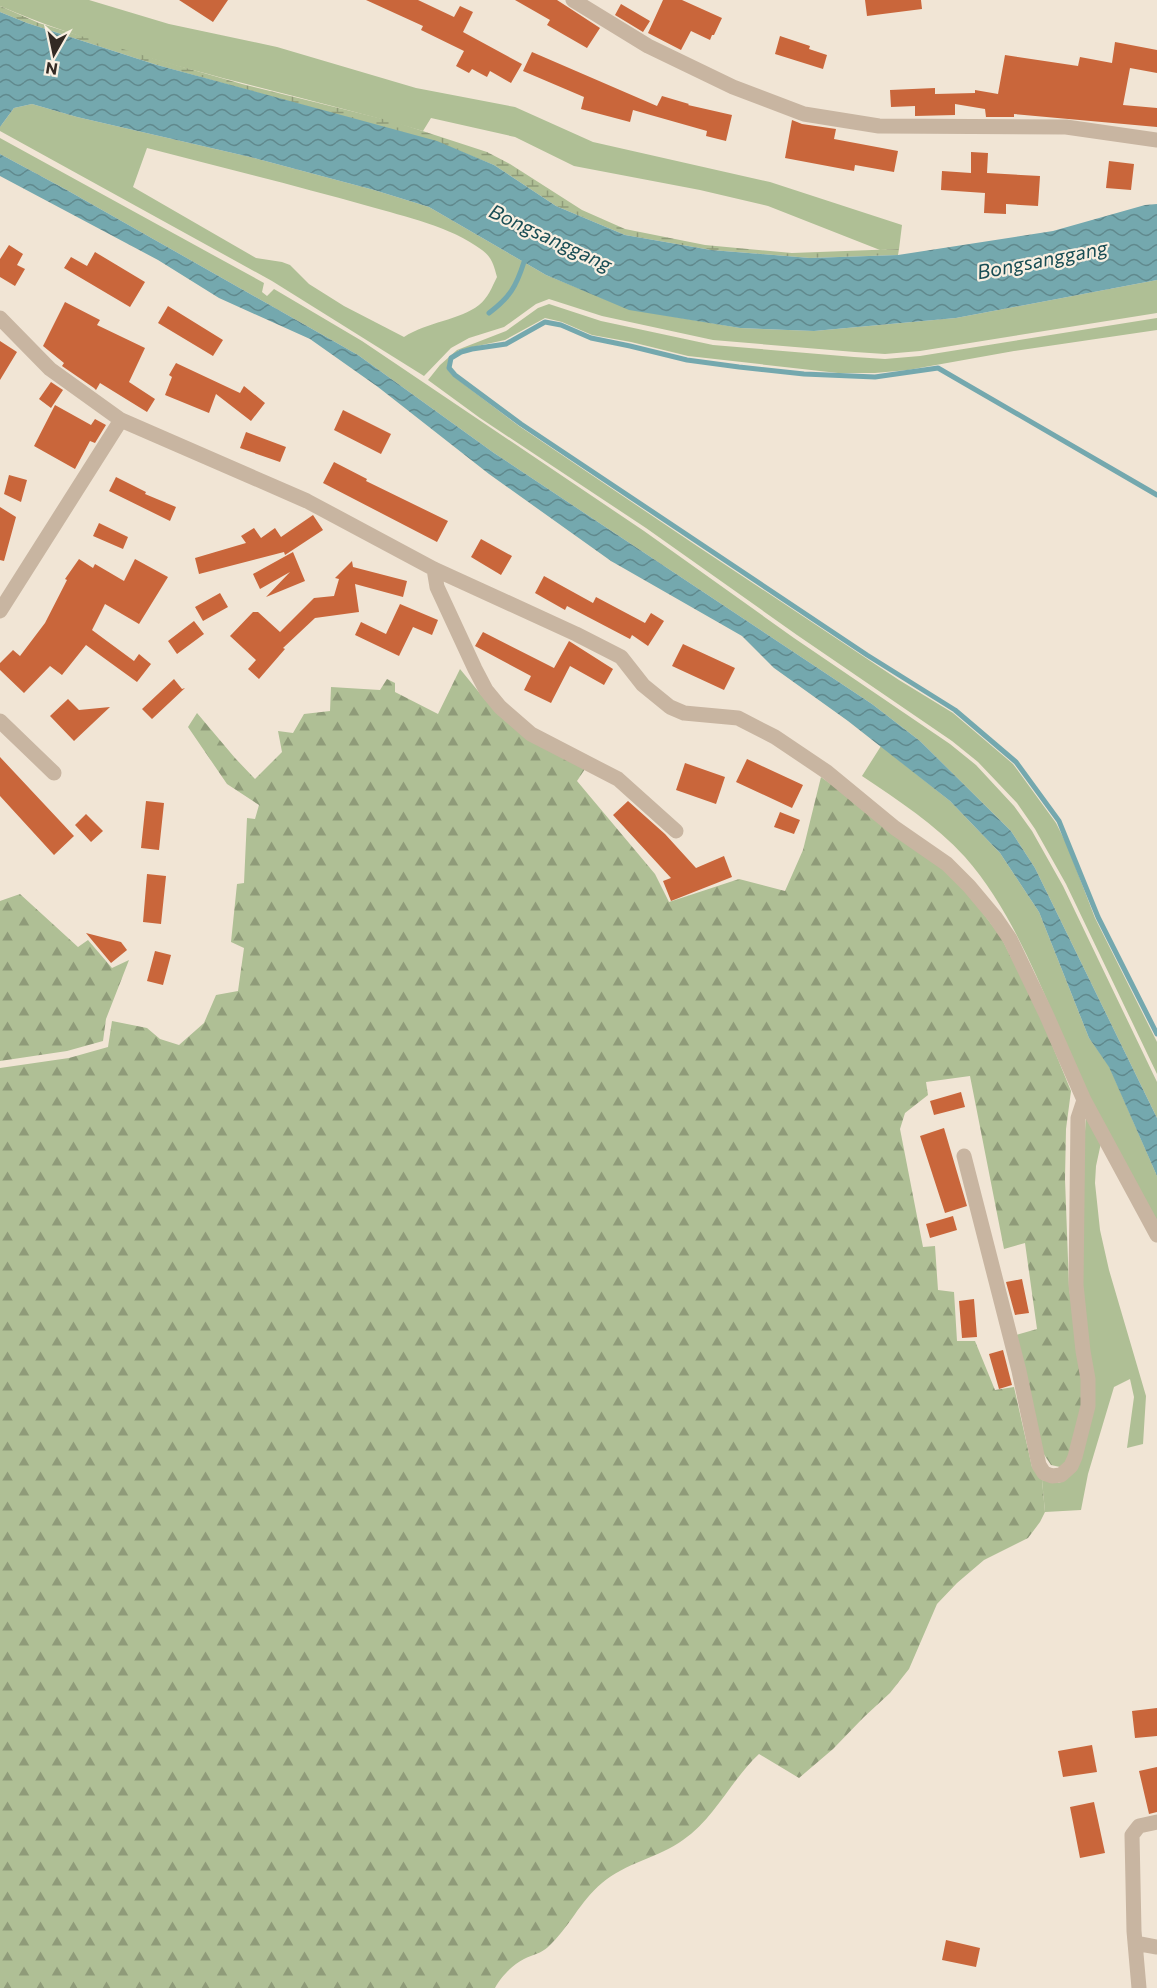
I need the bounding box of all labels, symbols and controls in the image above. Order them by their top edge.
north arrow [24,24,84,84]
text: N [44,59,59,80]
water label: Bongsanggang [486,198,617,276]
water label: Bongsanggang [975,234,1110,283]

